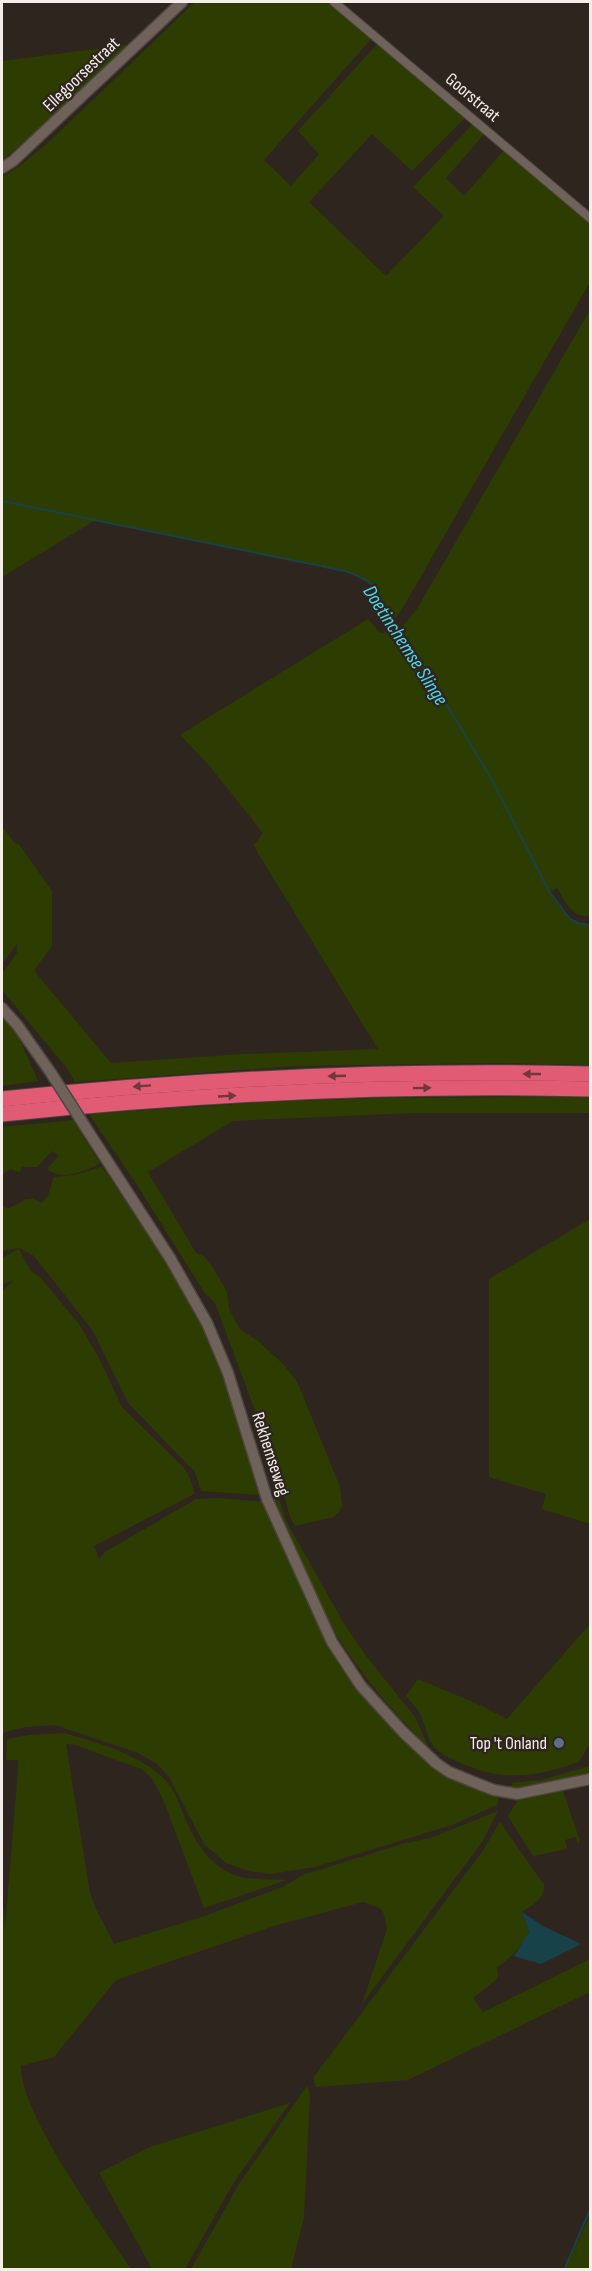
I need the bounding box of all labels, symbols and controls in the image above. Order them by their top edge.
street label: Ellegoorsestraat [39,32,124,116]
street label: Goorstraat [441,68,505,127]
water label: Doetinchemse Slinge [357,581,453,710]
one-way arrow [523,1069,542,1078]
one-way arrow [328,1072,347,1081]
one-way arrow [133,1081,152,1091]
one-way arrow [413,1083,432,1093]
one-way arrow [218,1092,237,1101]
street label: Rekhemseweg [247,1410,294,1499]
place label: Top 't Onland [470,1733,547,1754]
marker: Top 't Onland [552,1736,566,1750]

